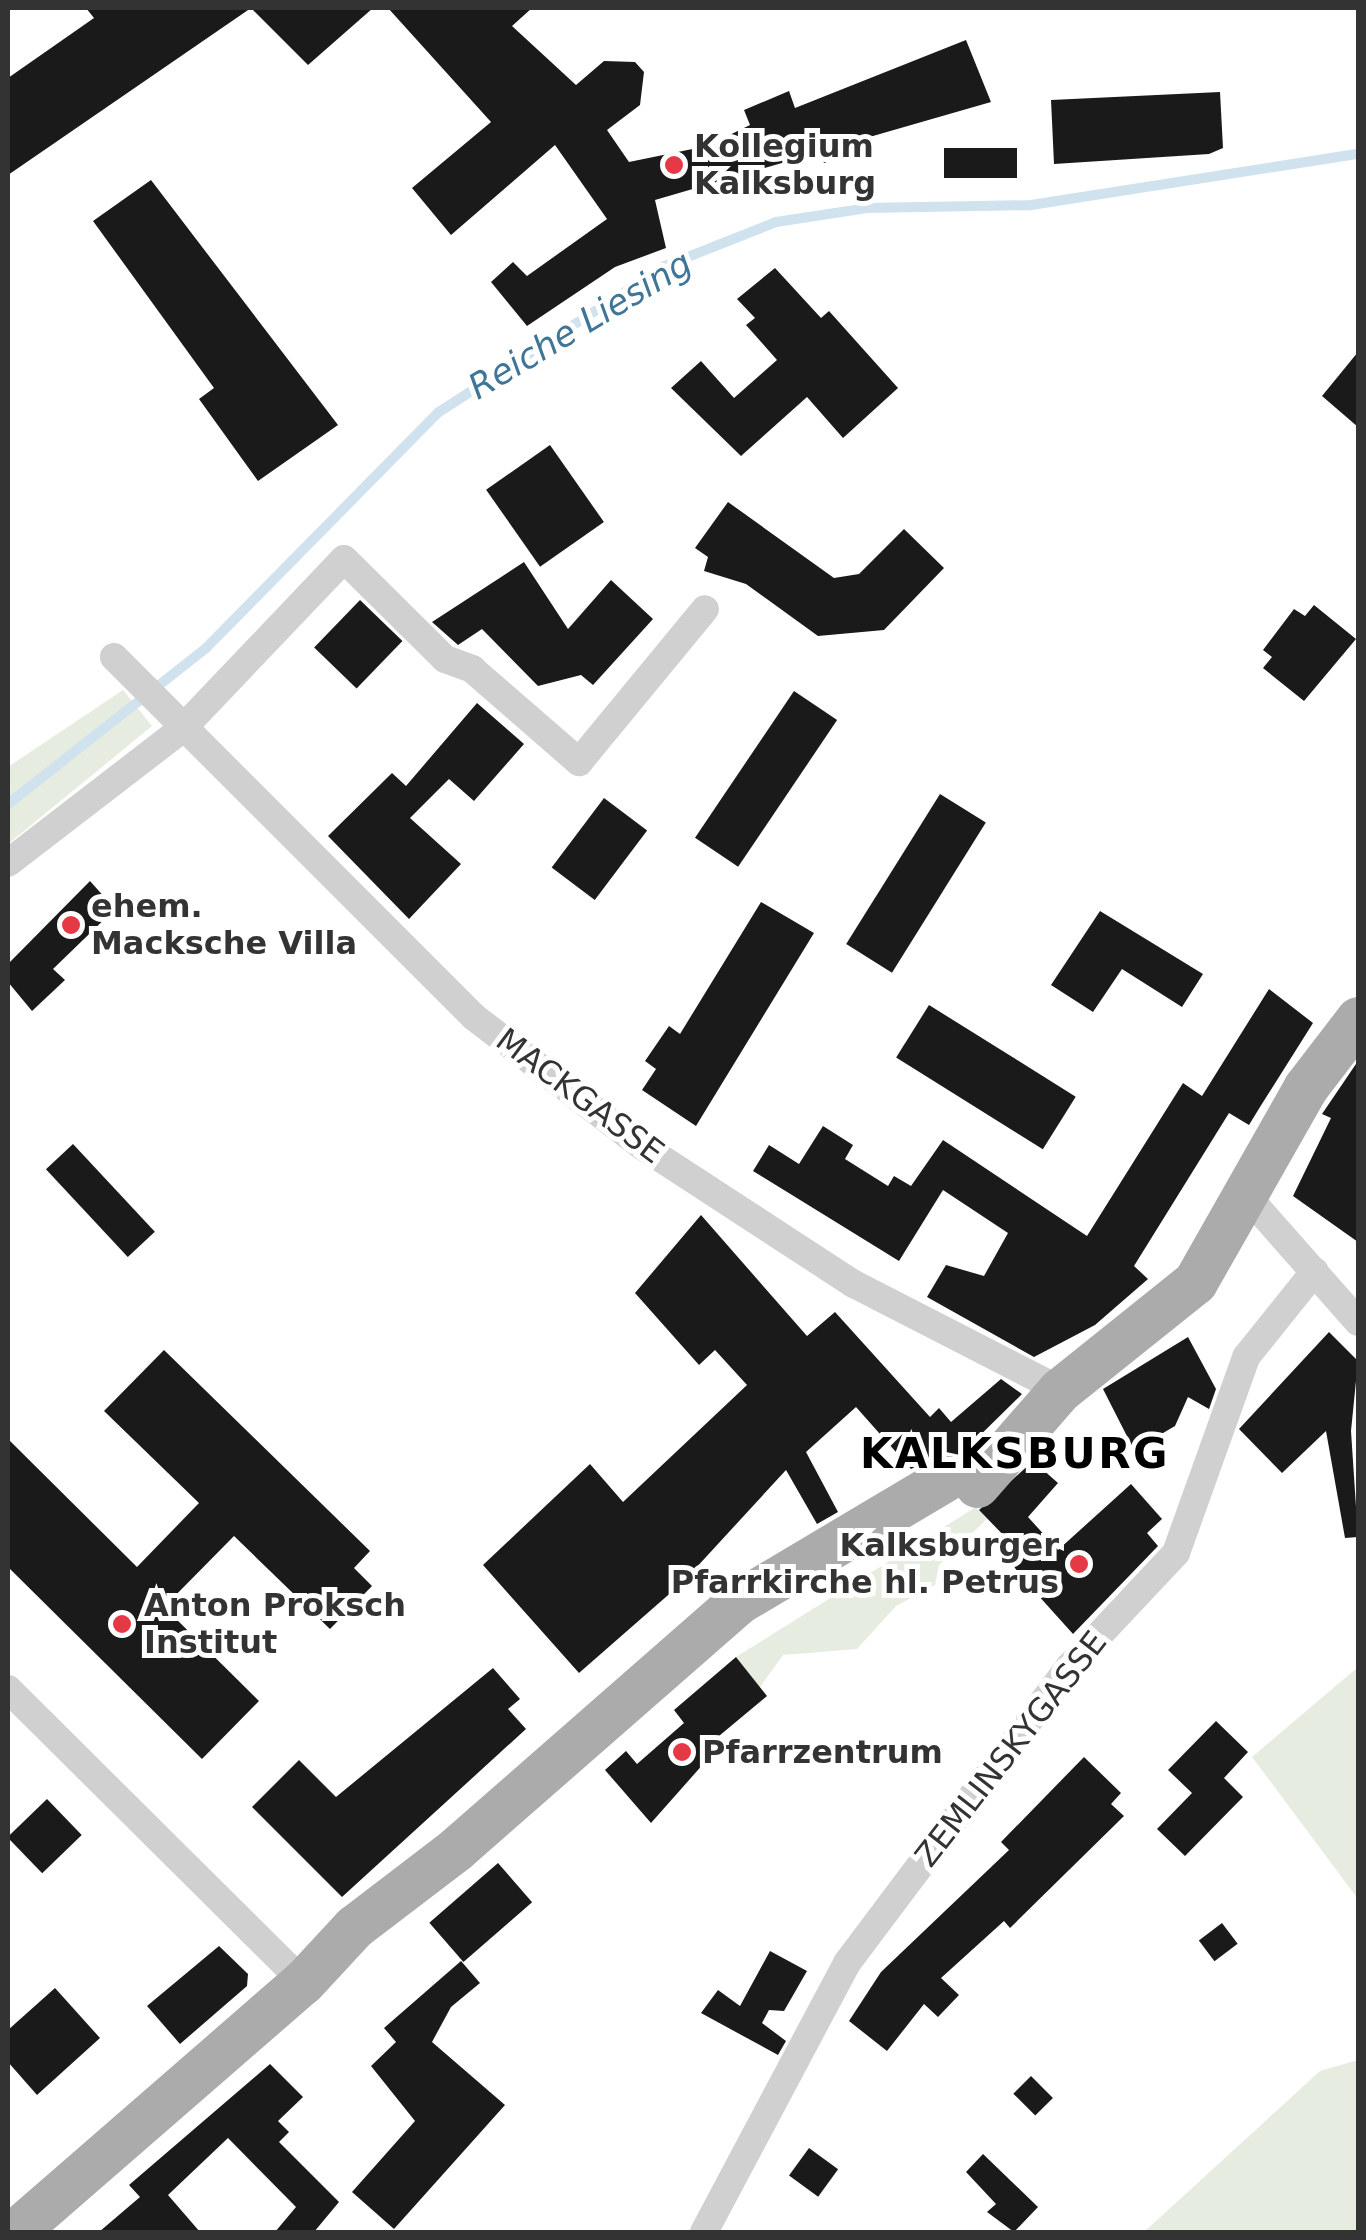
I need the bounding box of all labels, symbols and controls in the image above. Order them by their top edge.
place label: Kollegium Kalksburg [694,128,876,203]
marker: Kollegium Kalksburg [663,154,685,176]
water label: Reiche Liesing [461,242,699,408]
place label: ehem. Macksche Villa [91,888,357,963]
marker: ehem. Macksche Villa [60,914,82,936]
street label: MACKGASSE [489,1021,671,1171]
district label: KALKSBURG [860,1429,1170,1479]
place label: Kalksburger Pfarrkirche hl. Petrus [671,1527,1059,1602]
marker: Kalksburger Pfarrkirche hl. Petrus [1068,1553,1090,1575]
place label: Anton Proksch Institut [144,1587,406,1662]
marker: Anton Proksch Institut [109,1611,135,1637]
street label: ZEMLINSKYGASSE [907,1624,1115,1874]
place label: Pfarrzentrum [702,1733,943,1771]
marker: Pfarrzentrum [671,1741,693,1763]

